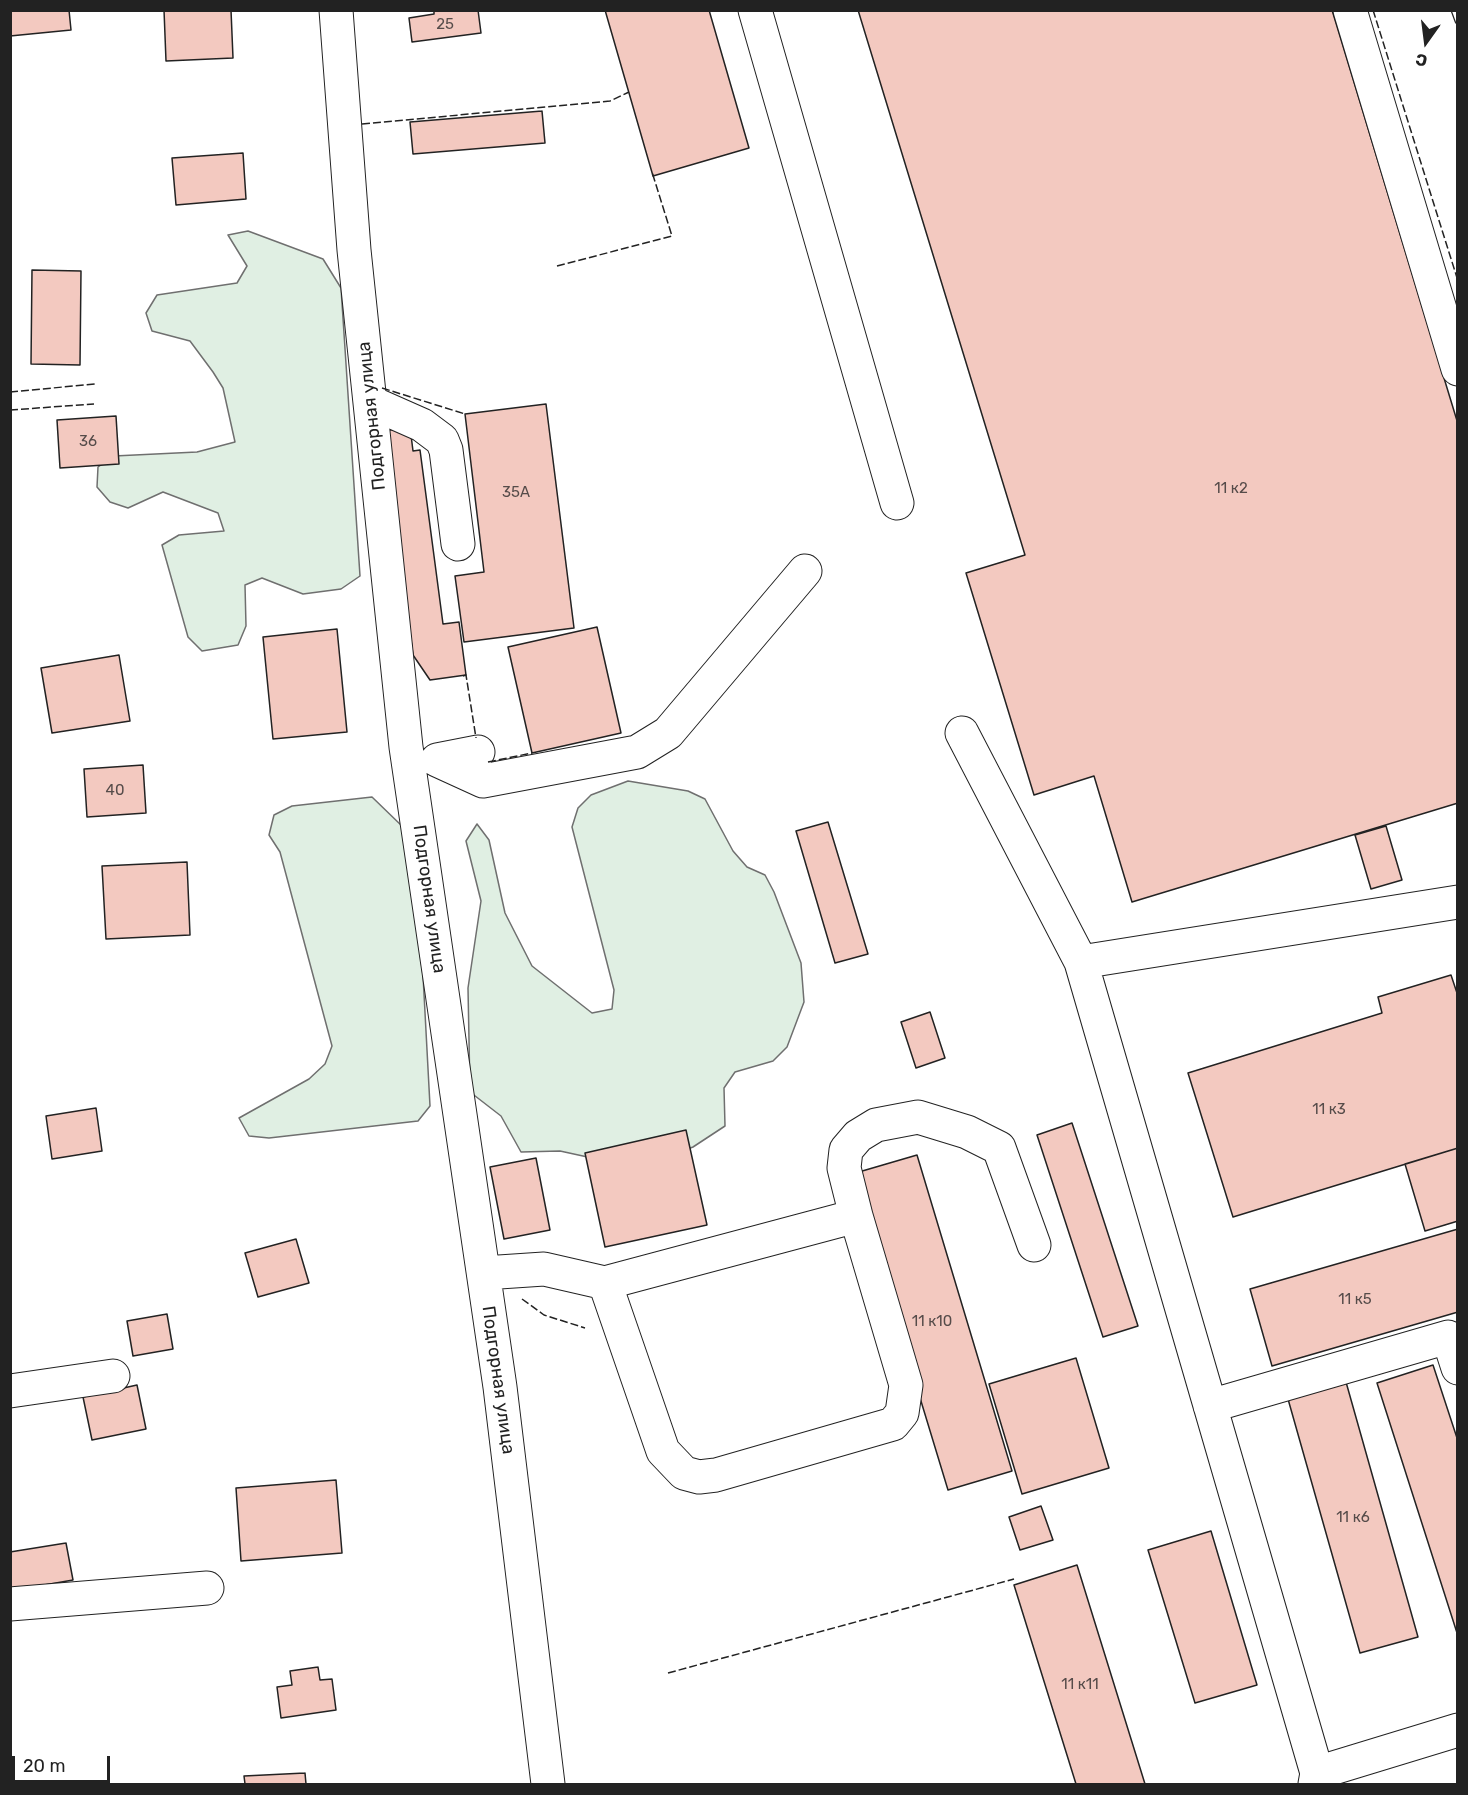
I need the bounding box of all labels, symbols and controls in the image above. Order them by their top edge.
north arrow [1396,12,1456,72]
house number: 25 [436,16,454,34]
text: С [1414,49,1429,71]
street label: Подгорная улица [353,341,391,491]
house number: 36 [79,433,97,451]
house number: 11 к2 [1214,480,1248,498]
house number: 35А [502,484,530,502]
house number: 40 [106,782,124,800]
street label: Подгорная улица [408,823,450,975]
house number: 11 к3 [1312,1101,1346,1119]
house number: 11 к5 [1338,1291,1372,1309]
street label: Подгорная улица [477,1304,519,1456]
house number: 11 к10 [912,1313,952,1331]
house number: 11 к6 [1336,1509,1370,1527]
house number: 11 к11 [1061,1676,1099,1694]
scale bar [15,1744,112,1782]
text: 20 m [23,1755,65,1777]

